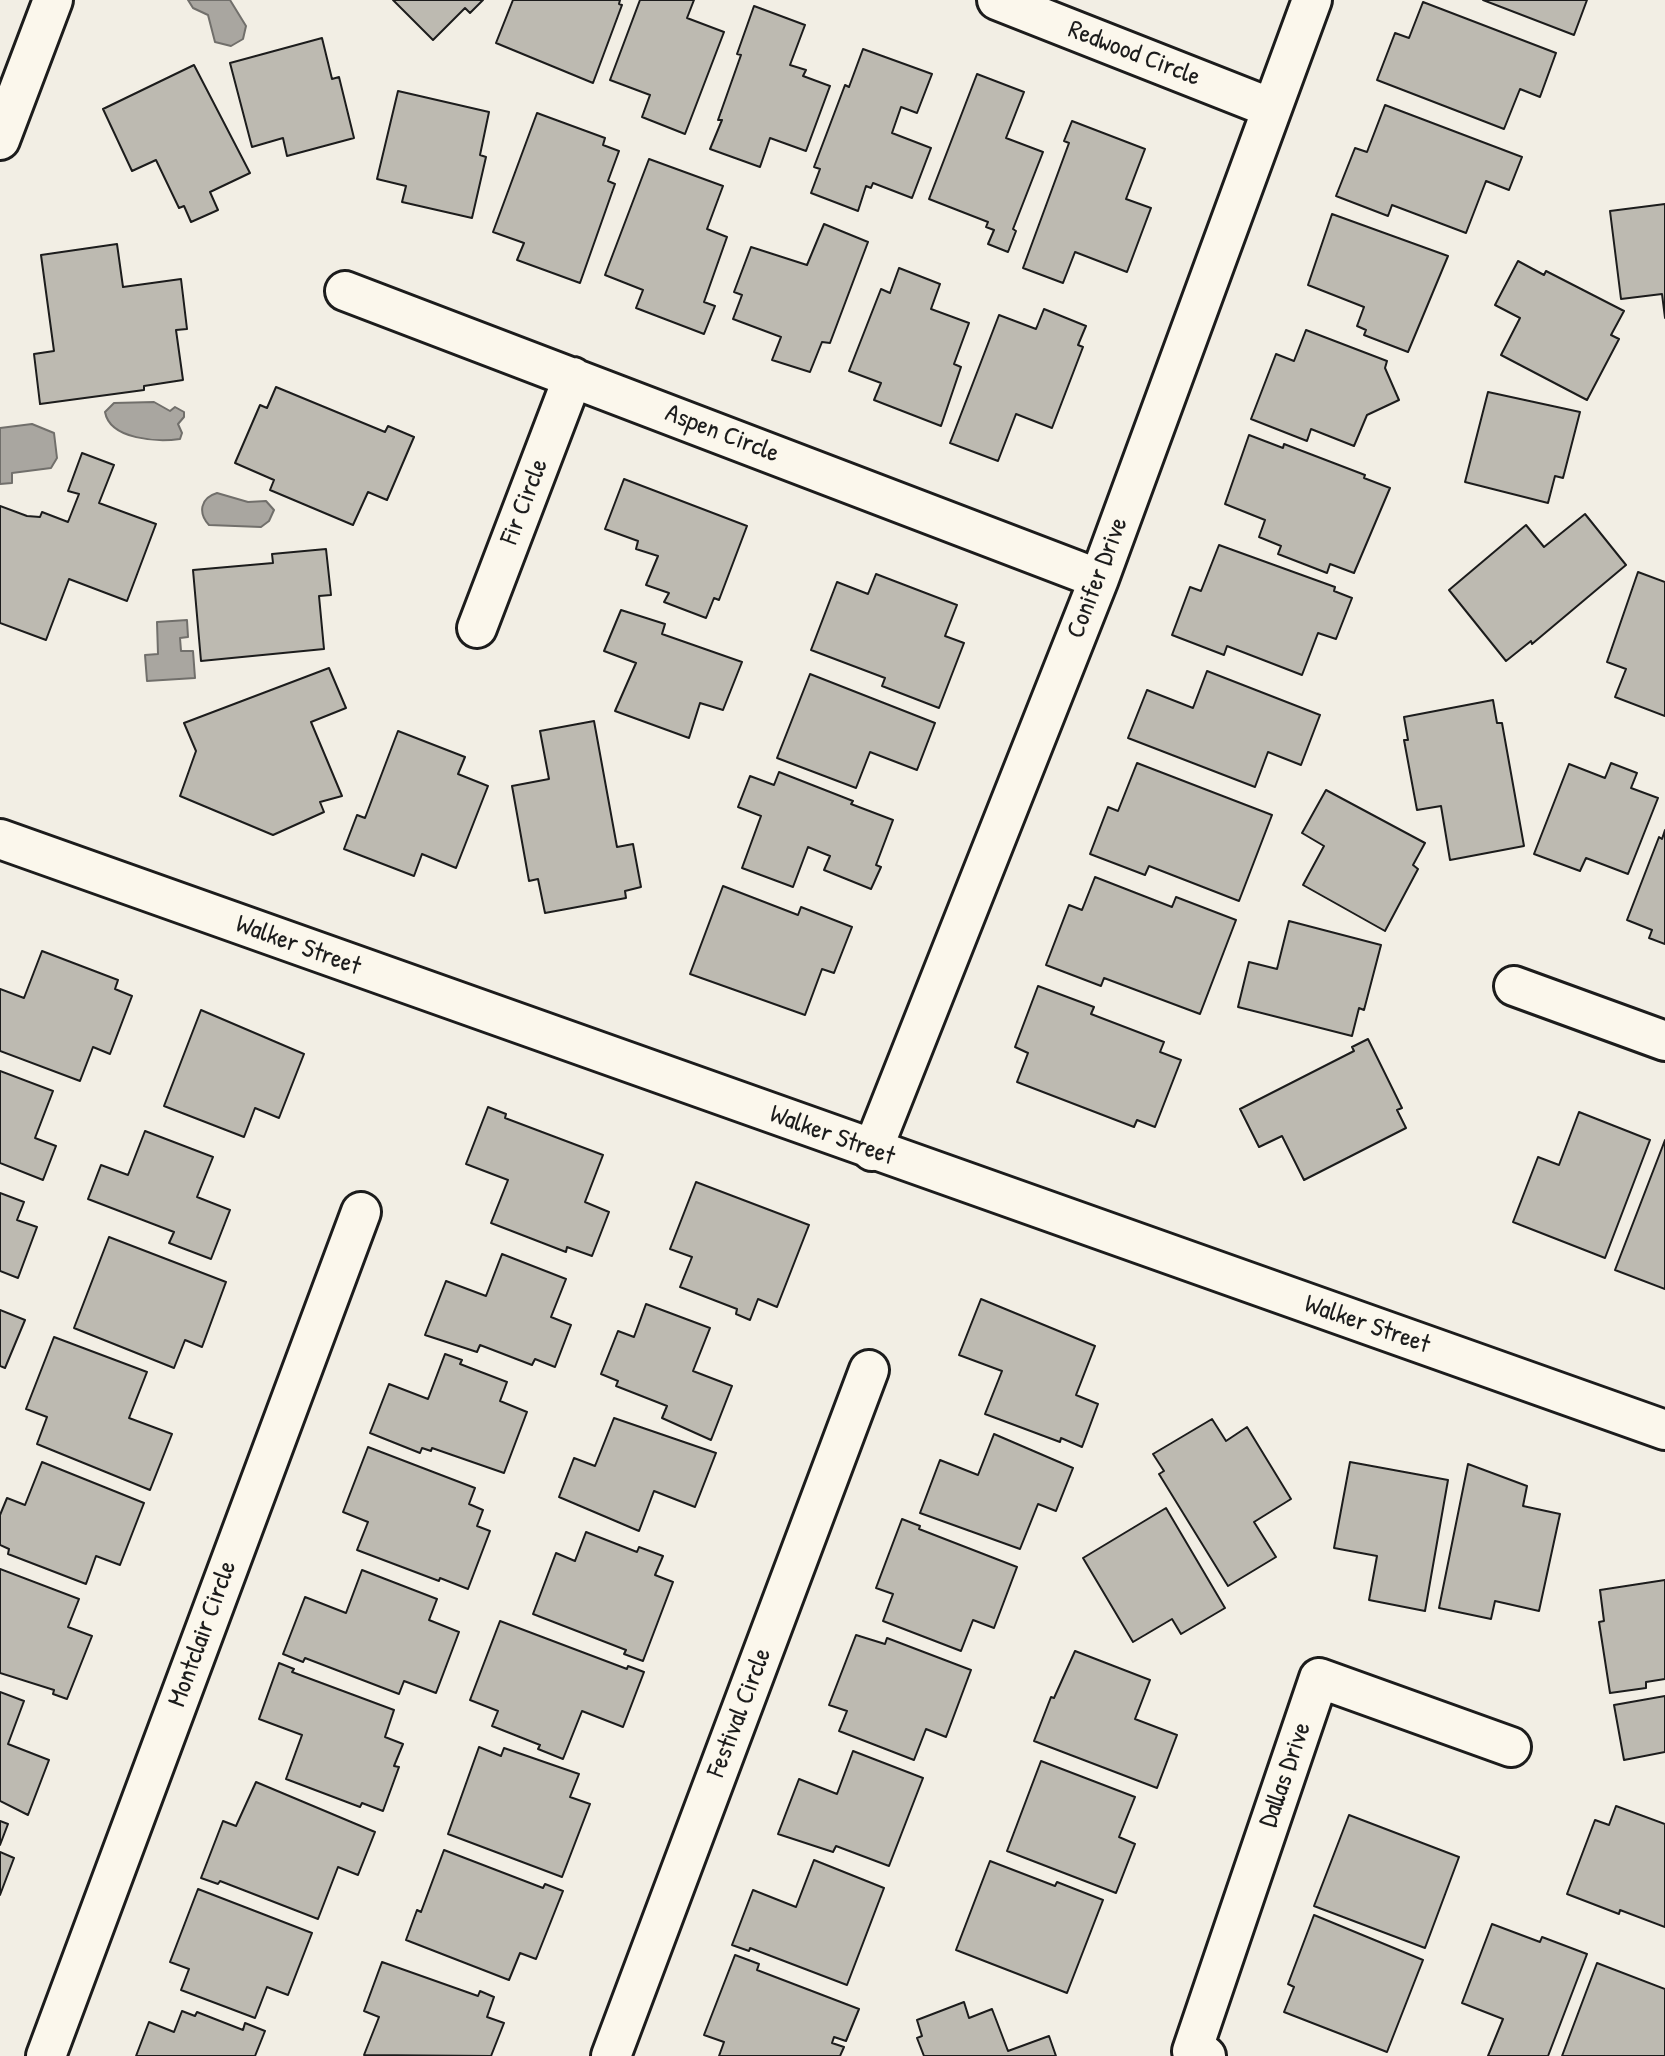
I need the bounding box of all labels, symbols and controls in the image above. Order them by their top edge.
street label: Redwood Circle [1064,15,1204,93]
street label: Aspen Circle [661,398,783,470]
street label: Fir Circle [494,455,556,549]
street label: Conifer Drive [1061,513,1135,643]
street label: Walker Street [231,909,365,983]
street label: Walker Street [765,1099,899,1173]
street label: Walker Street [1300,1289,1434,1361]
street label: Montclair Circle [162,1557,244,1711]
street label: Festival Circle [701,1644,779,1782]
street label: Dallas Drive [1254,1718,1318,1832]

